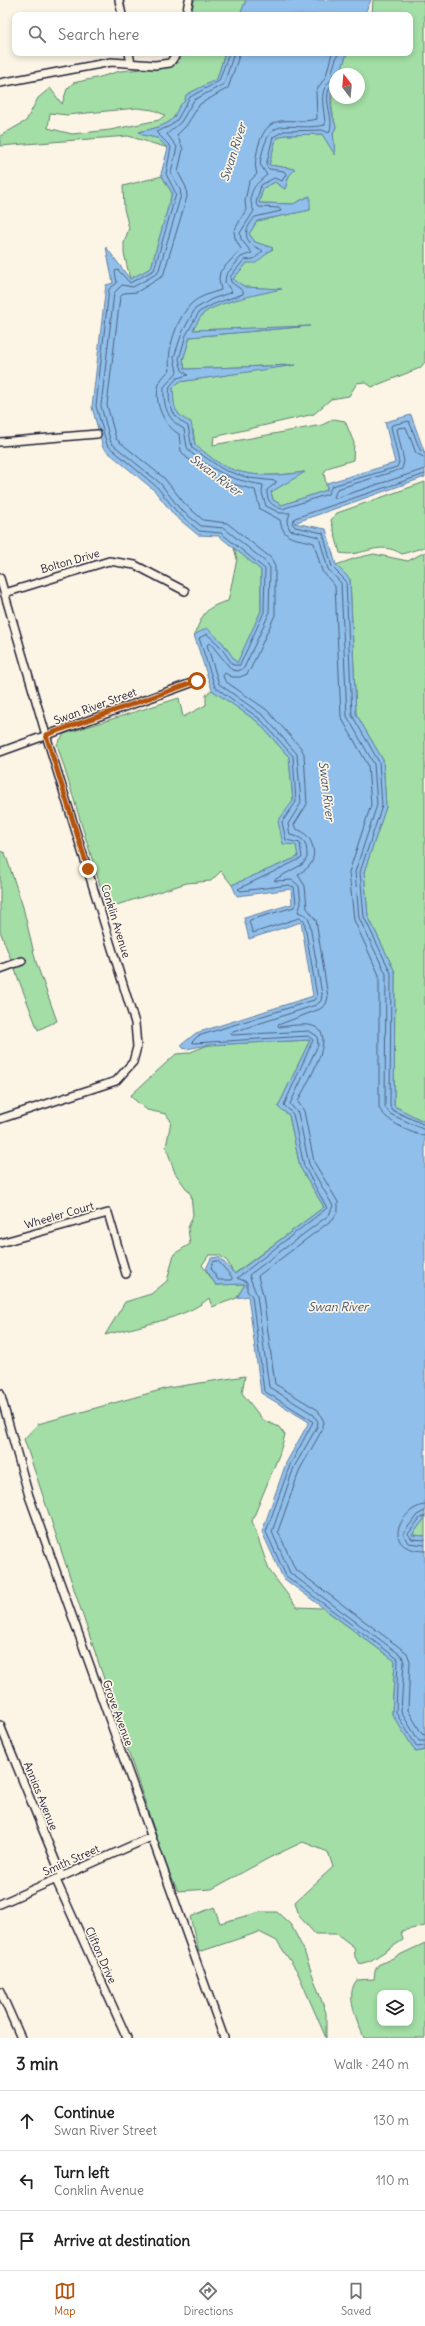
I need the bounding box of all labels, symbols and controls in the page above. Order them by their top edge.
search box [12,12,413,56]
icon: search [26,23,48,45]
text: Search here [58,25,139,44]
north arrow [329,68,365,104]
water label: Swan River [217,119,250,183]
water label: Swan River [187,451,246,500]
street label: Bolton Drive [39,546,101,576]
route start [188,672,206,690]
street label: Swan River Street [52,684,139,727]
water label: Swan River [316,760,338,824]
route end [79,860,97,878]
street label: Conklin Avenue [98,883,134,959]
street label: Wheeler Court [23,1198,96,1232]
water label: Swan River [308,1299,370,1314]
street label: Grove Avenue [100,1678,136,1748]
street label: Annias Avenue [21,1760,61,1833]
street label: Smith Street [41,1841,102,1879]
street label: Clifton Drive [82,1924,120,1986]
map controls [377,1990,413,2026]
button: layers [377,1990,413,2026]
text: 3 min [16,2053,58,2075]
text: Walk · 240 m [334,2056,409,2073]
text: Continue [54,2103,115,2122]
icon: ahead [16,2110,38,2132]
text: 130 m [373,2112,409,2129]
text: Swan River Street [54,2122,157,2139]
text: Turn left [54,2163,109,2182]
icon: left [16,2170,38,2192]
text: 110 m [376,2172,409,2189]
text: Conklin Avenue [54,2182,144,2199]
icon: arrive [16,2230,38,2252]
text: Arrive at destination [54,2231,190,2250]
tab: Map [54,2280,76,2318]
tab: Directions [184,2280,233,2318]
tab: Saved [341,2280,371,2318]

